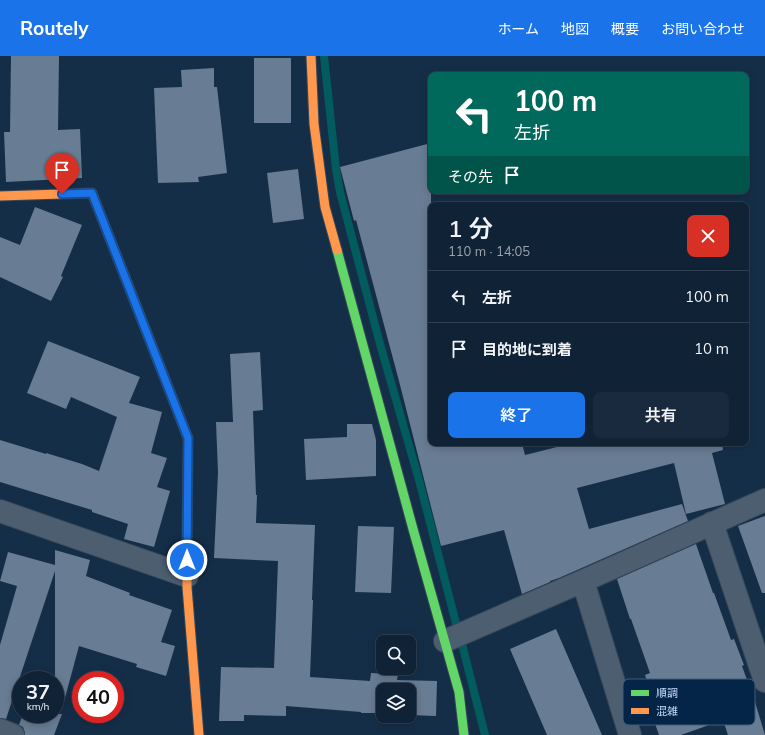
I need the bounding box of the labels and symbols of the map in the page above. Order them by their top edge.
pin [45,153,79,194]
position arrow [166,539,208,581]
speed limit sign: 40 [72,671,124,723]
legend [623,679,755,725]
text: 順調 [656,686,678,700]
text: 混雑 [656,704,678,718]

